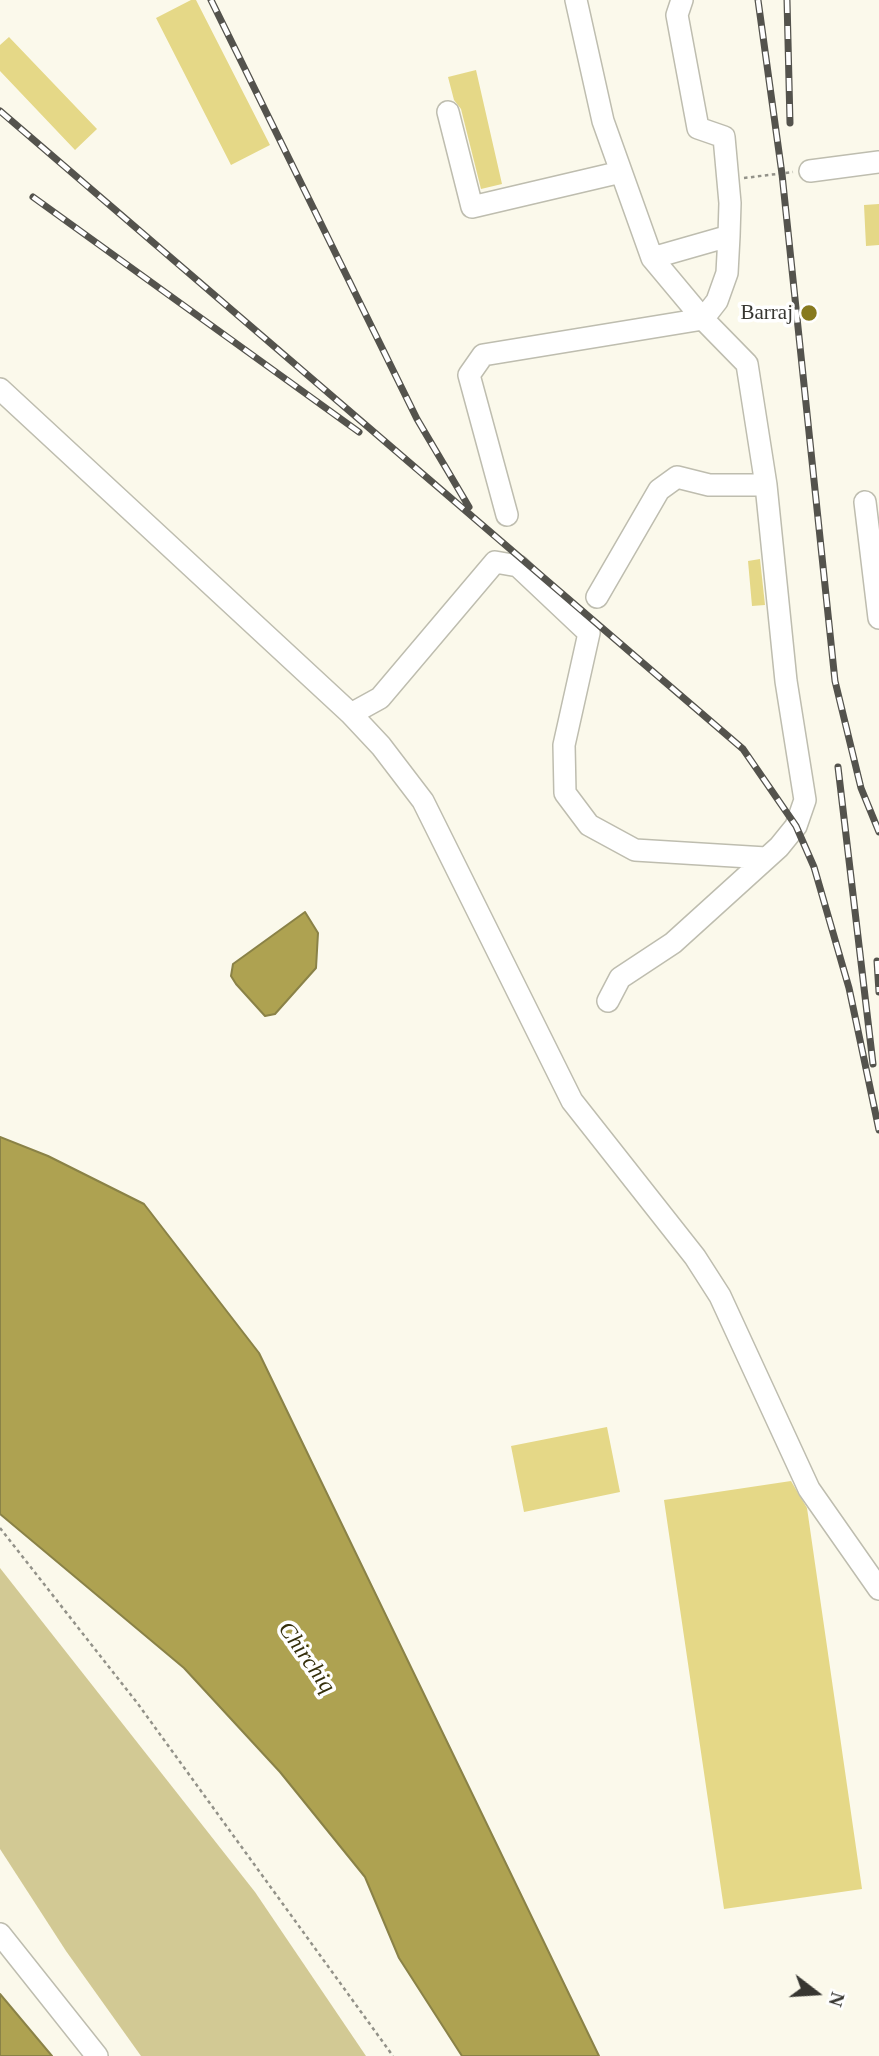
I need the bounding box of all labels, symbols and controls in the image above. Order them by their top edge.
place label: Barraj [741,300,793,326]
marker: Barraj [799,303,819,323]
water label: Chirchiq [271,1617,341,1699]
north arrow [781,1958,851,2028]
text: N [825,1990,849,2009]

